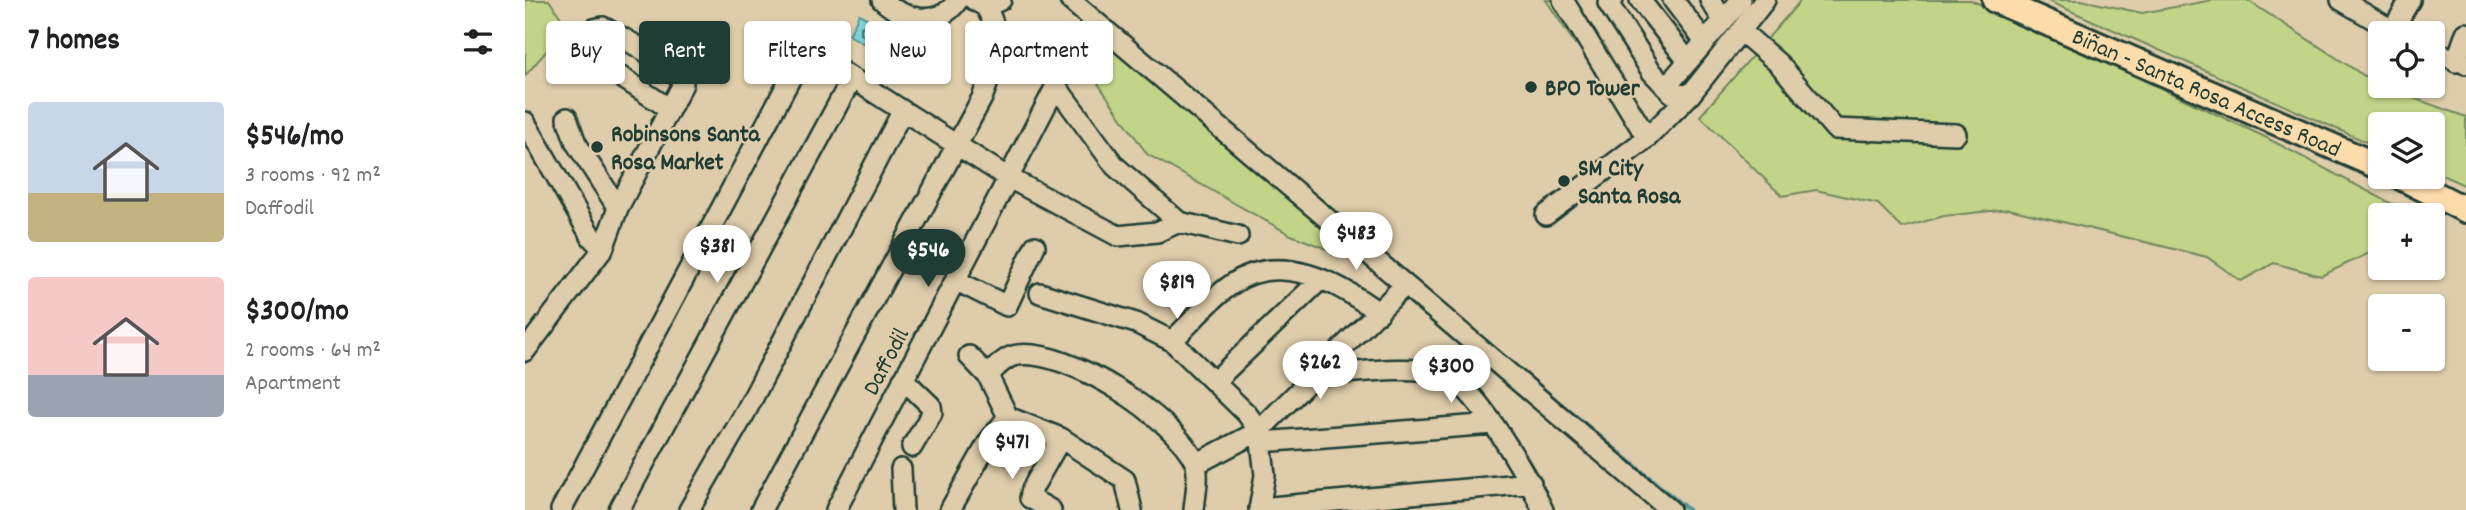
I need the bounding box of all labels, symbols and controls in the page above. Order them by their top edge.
text: 7 homes [28,21,120,64]
chip: Buy [546,21,625,84]
chip: Rent [639,21,730,84]
chip: Filters [744,21,851,84]
chip: New [865,21,951,84]
chip: Apartment [965,21,1113,84]
street label: Biñan - Santa Rosa Access Road [2066,21,2345,168]
map controls [2368,21,2445,371]
button: locate [2368,21,2445,98]
icon: filters [459,23,497,61]
place label: BPO Tower [1545,73,1641,107]
marker: BPO Tower [1523,79,1539,95]
button: layers [2368,112,2445,189]
text: $546/mo [245,117,344,160]
place label: Robinsons Santa Rosa Market [611,119,760,181]
icon: home [84,130,168,214]
marker: Robinsons Santa Rosa Market [589,139,605,155]
place label: SM City Santa Rosa [1578,153,1681,215]
text: 3 rooms · 92 m² [245,160,381,193]
marker: SM City Santa Rosa [1556,173,1572,189]
text: Daffodil [245,193,314,226]
button: + [2368,203,2445,280]
pin: $483 [1315,212,1397,272]
text: $483 [1336,218,1376,251]
pin: $381 [676,226,758,285]
pin: $546 [887,230,969,289]
text: $381 [699,231,735,264]
text: $546 [906,235,950,268]
pin: $819 [1136,262,1218,321]
text: $819 [1159,267,1195,300]
text: $300/mo [245,292,349,335]
button: − [2368,294,2445,371]
icon: home [84,305,168,389]
street label: Daffodil [856,322,920,402]
text: 2 rooms · 64 m² [245,335,381,368]
pin: $262 [1279,342,1361,401]
pin: $300 [1410,346,1492,405]
text: $262 [1298,347,1342,380]
text: $300 [1428,351,1474,384]
text: Apartment [245,368,341,401]
pin: $471 [971,421,1053,481]
text: $471 [994,427,1030,460]

